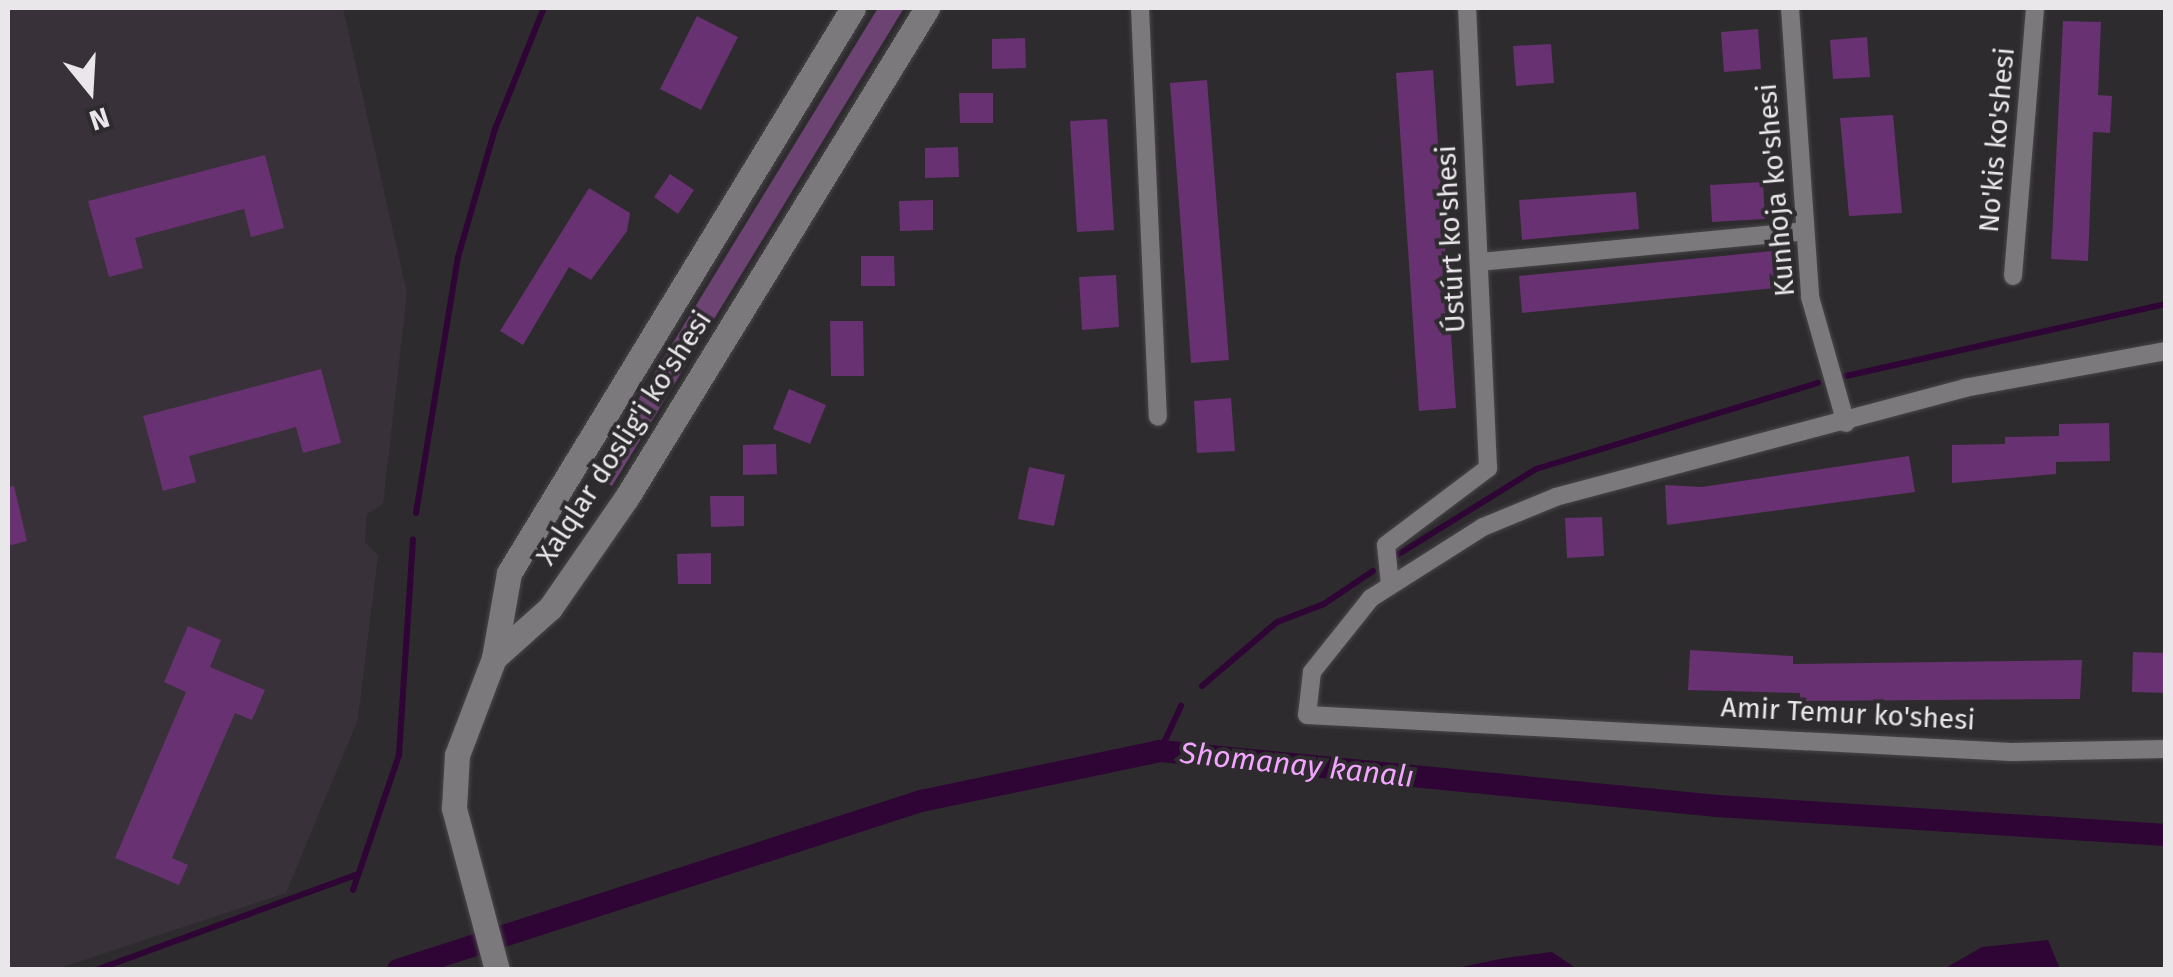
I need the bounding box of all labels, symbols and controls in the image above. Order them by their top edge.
north arrow [40,40,140,140]
street label: No'kis ko'shesi [1972,46,2022,234]
street label: Kunhoja ko'shesi [1750,82,1802,298]
text: N [85,100,113,138]
street label: Ústúrt ko'shesi [1429,144,1473,334]
street label: Xalqlar doslig'i ko'shesi [529,305,719,571]
street label: Amir Temur ko'shesi [1720,691,1976,737]
water label: Shomanay kanalı [1178,735,1416,795]

